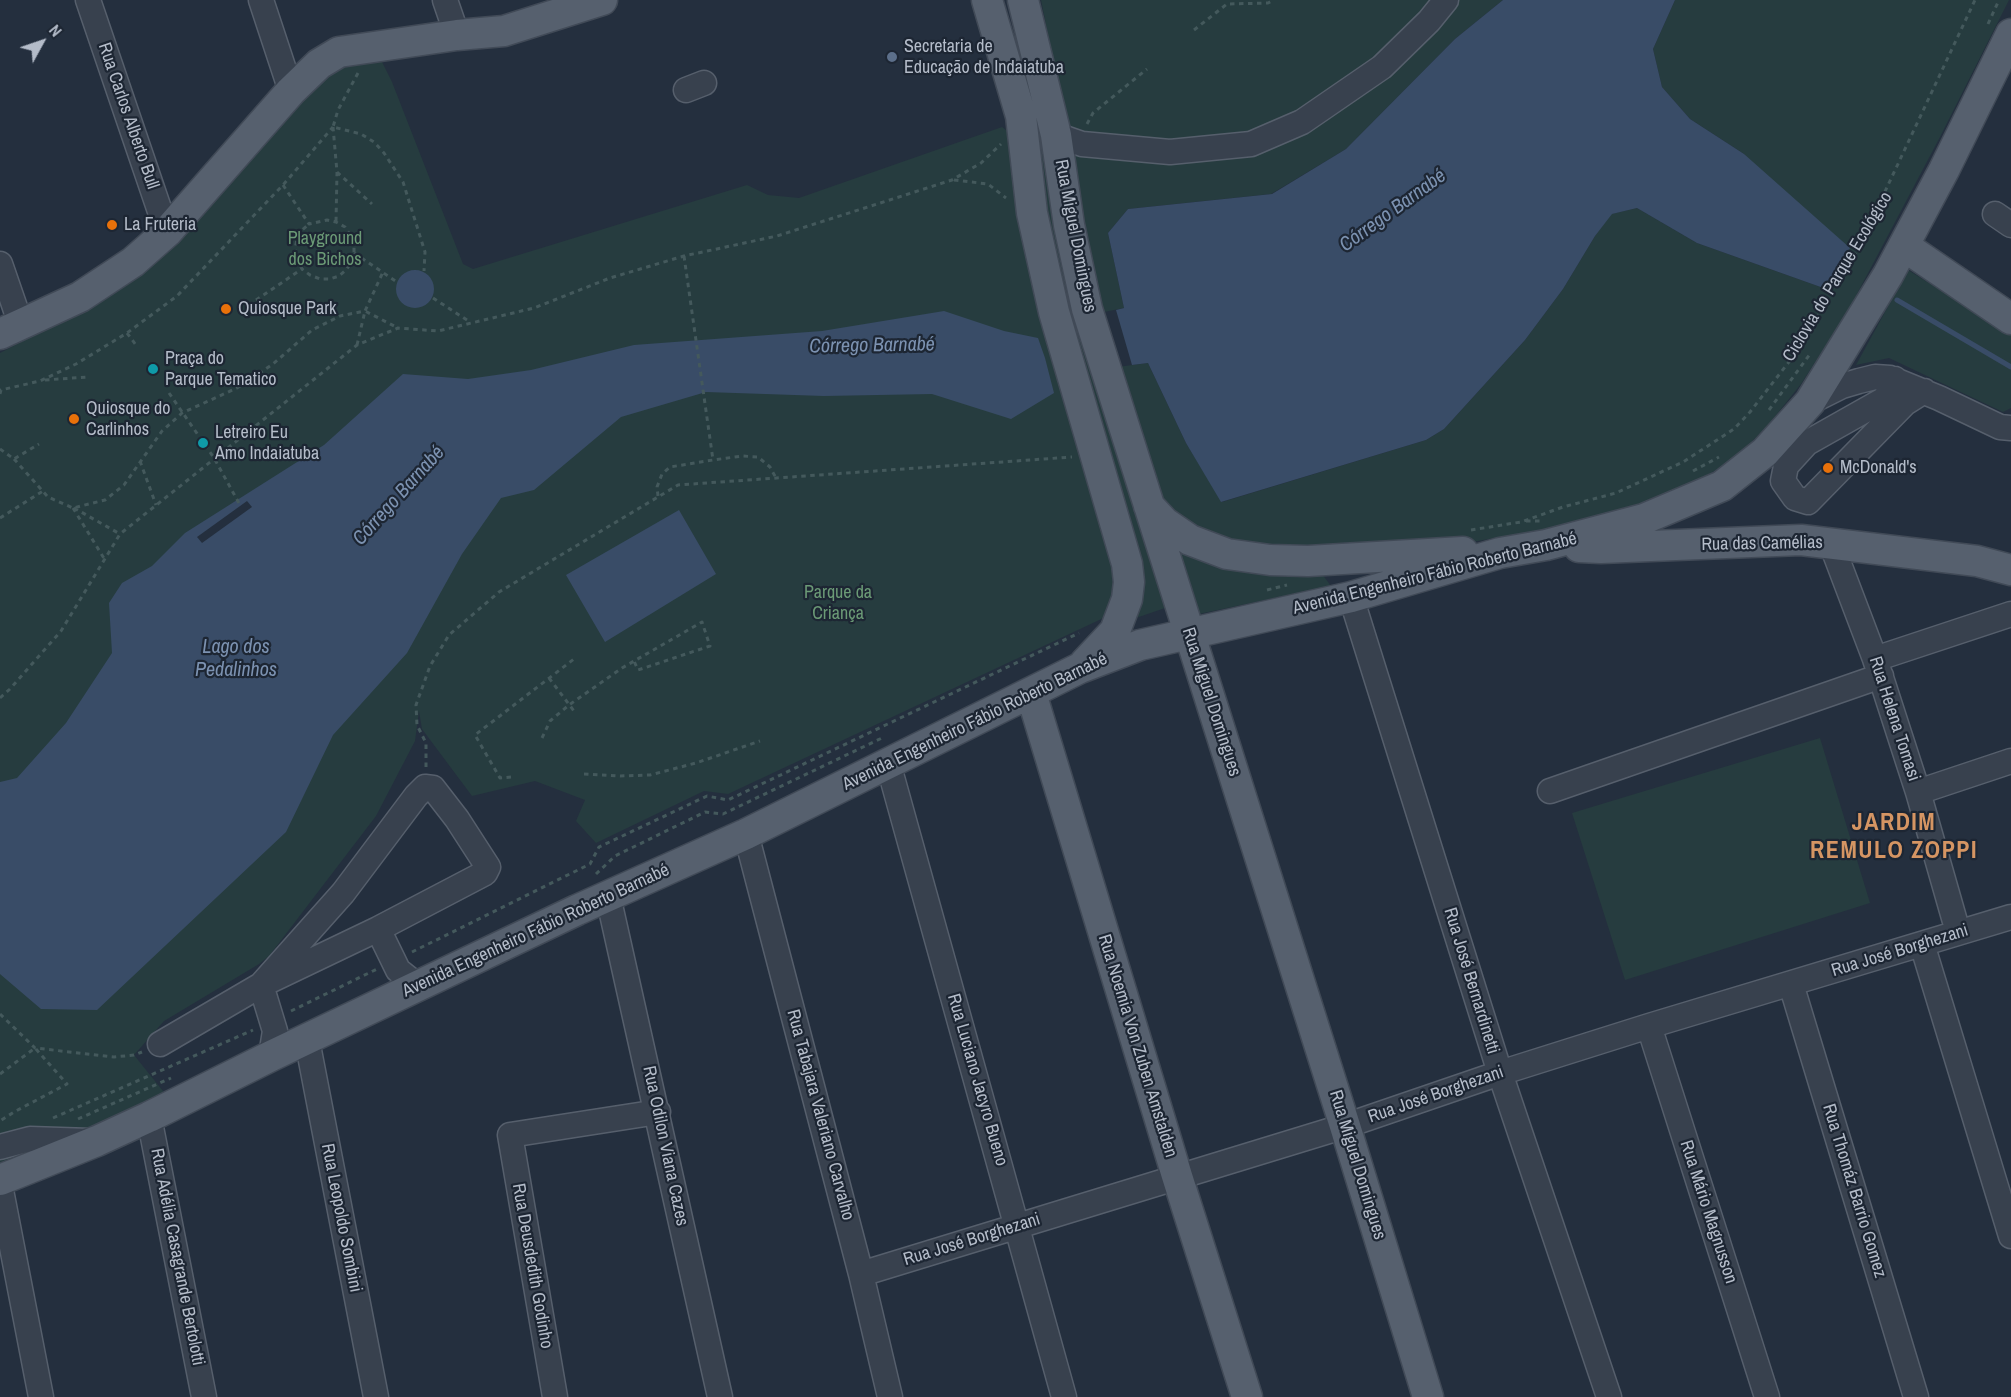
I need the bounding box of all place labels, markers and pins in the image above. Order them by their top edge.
place label: Secretaria de Educação de Indaiatuba [904,36,1064,78]
marker: Secretaria de Educação de Indaiatuba [885,50,899,64]
place label: La Fruteria [124,214,196,236]
marker: La Fruteria [105,218,119,232]
place label: Quiosque Park [238,298,336,320]
marker: Quiosque Park [219,302,233,316]
place label: Praça do Parque Tematico [165,348,277,391]
marker: Praça do Parque Tematico [146,362,160,376]
place label: Quiosque do Carlinhos [86,398,171,440]
marker: Quiosque do Carlinhos [67,412,81,426]
place label: Letreiro Eu Amo Indaiatuba [215,422,319,464]
marker: Letreiro Eu Amo Indaiatuba [196,436,210,450]
place label: McDonald's [1840,457,1917,479]
marker: McDonald's [1821,461,1835,475]

